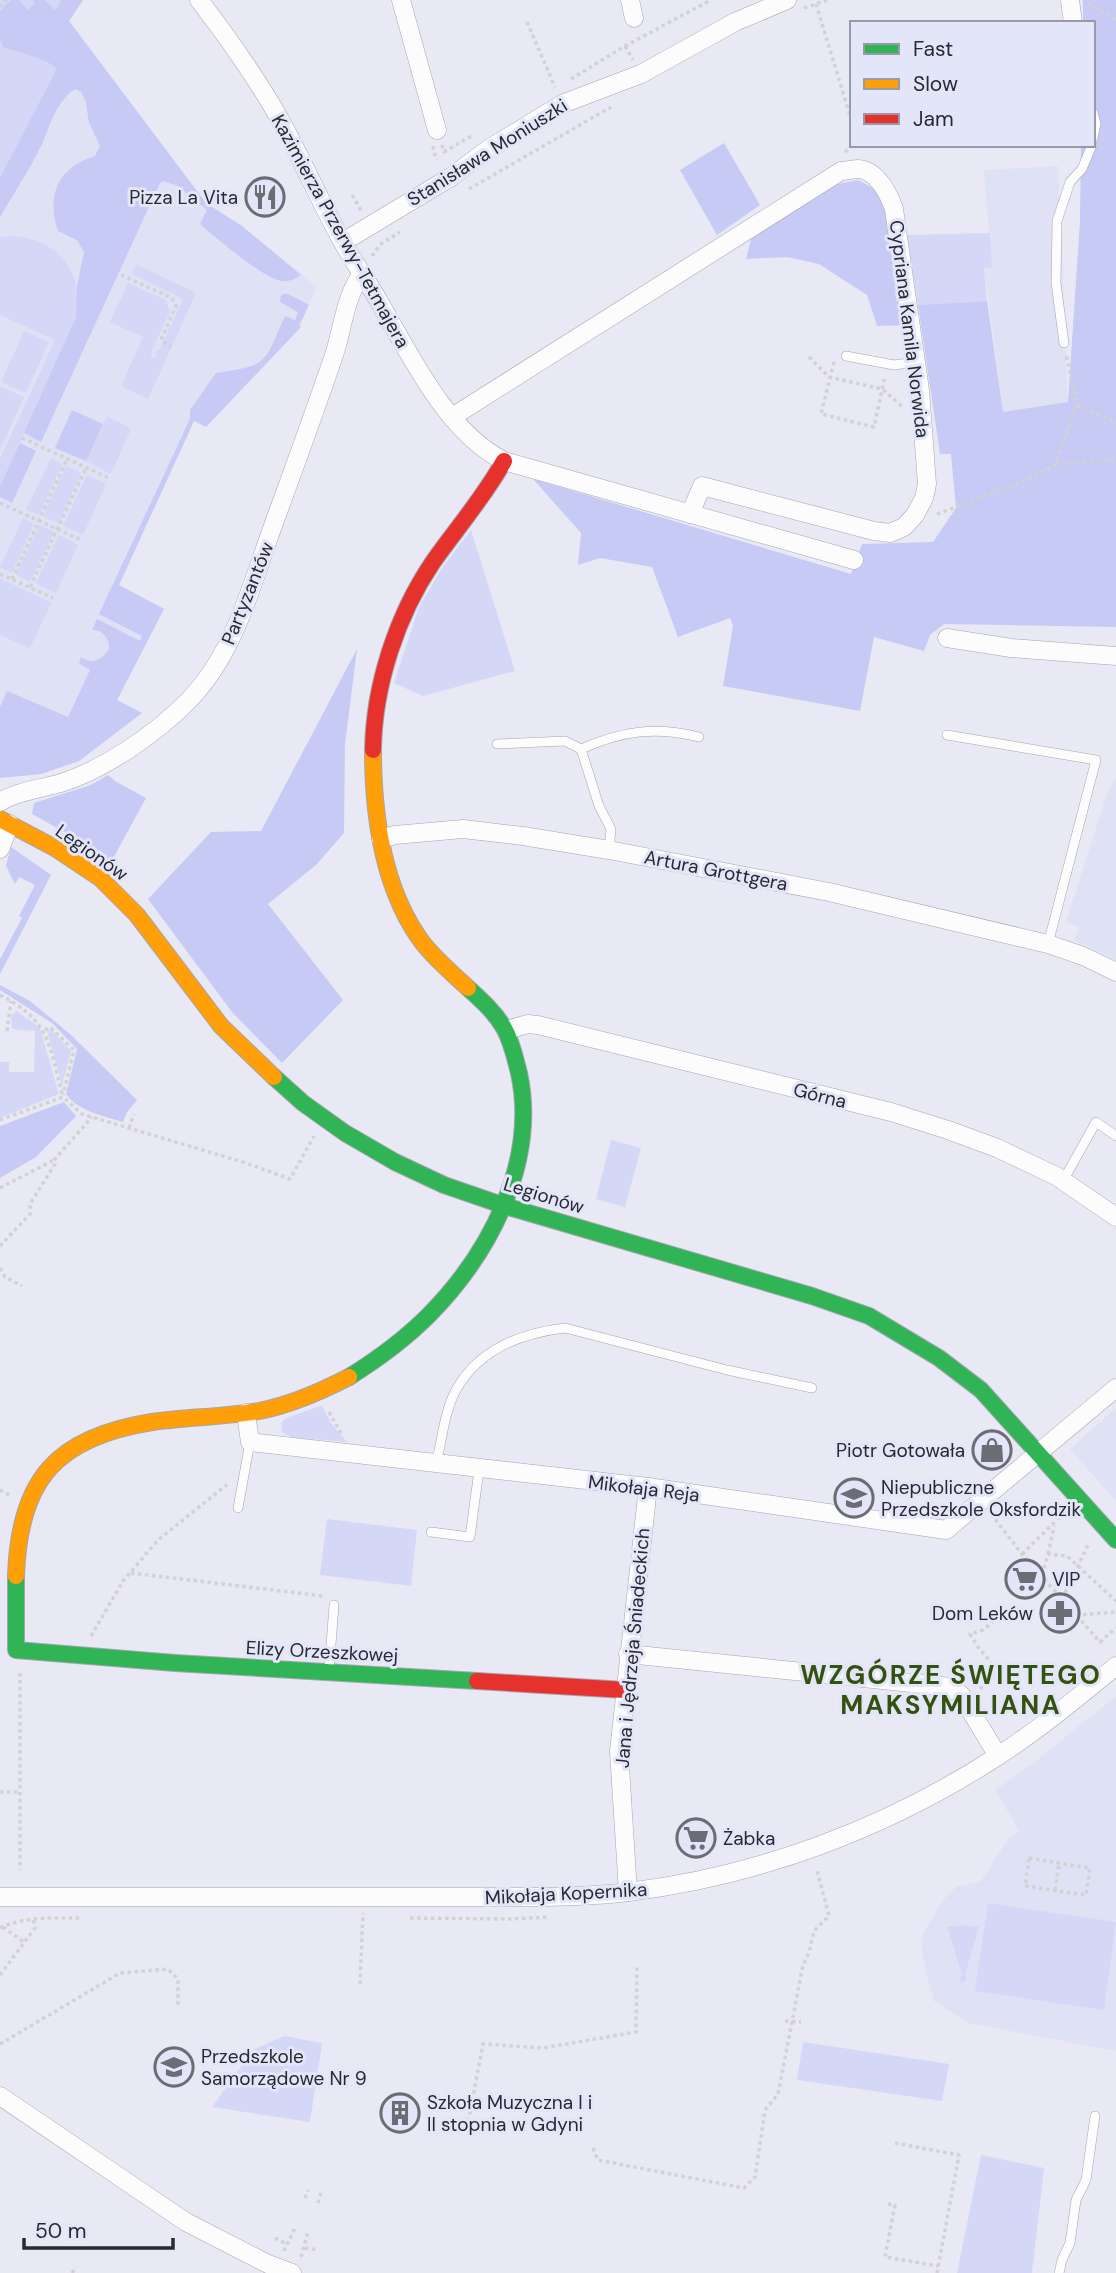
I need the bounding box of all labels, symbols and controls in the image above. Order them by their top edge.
legend [850,21,1095,147]
text: Fast [913,35,953,63]
text: Slow [913,70,958,98]
street label: Stanisława Moniuszki [403,93,572,212]
text: Jam [913,105,954,133]
street label: Kazimierza Przerwy-Tetmajera [266,110,415,353]
restaurant icon: Pizza La Vita [244,176,286,218]
place label: Pizza La Vita [129,185,238,210]
street label: Cypriana Kamila Norwida [884,219,935,439]
street label: Partyzantów [216,538,280,648]
street label: Legionów [51,818,133,887]
street label: Artura Grottgera [642,844,790,897]
street label: Górna [791,1077,849,1114]
street label: Legionów [500,1171,588,1220]
shop icon: Piotr Gotowała [971,1429,1013,1471]
place label: Piotr Gotowała [836,1438,965,1463]
street label: Mikołaja Reja [587,1469,701,1508]
place label: Niepubliczne Przedszkole Oksfordzik [881,1475,1081,1522]
school or university icon: Niepubliczne Przedszkole Oksfordzik [833,1477,875,1519]
street label: Jana i Jędrzeja Śniadeckich [610,1527,655,1769]
supermarket icon: VIP [1004,1558,1046,1600]
place label: VIP [1052,1567,1080,1592]
pharmacy icon: Dom Leków [1039,1592,1081,1634]
place label: Dom Leków [932,1601,1033,1626]
street label: Elizy Orzeszkowej [245,1635,399,1668]
district label: WZGÓRZE ŚWIĘTEGO MAKSYMILIANA [800,1658,1102,1722]
supermarket icon: Żabka [675,1817,717,1859]
place label: Żabka [723,1826,775,1851]
street label: Mikołaja Kopernika [484,1877,648,1910]
place label: Przedszkole Samorządowe Nr 9 [201,2044,367,2091]
school or university icon: Przedszkole Samorządowe Nr 9 [153,2046,195,2088]
place label: Szkoła Muzyczna I i II stopnia w Gdyni [427,2090,592,2137]
building icon: Szkoła Muzyczna I i II stopnia w Gdyni [379,2092,421,2134]
scale bar [24,2206,173,2250]
text: 50 m [35,2217,86,2245]

